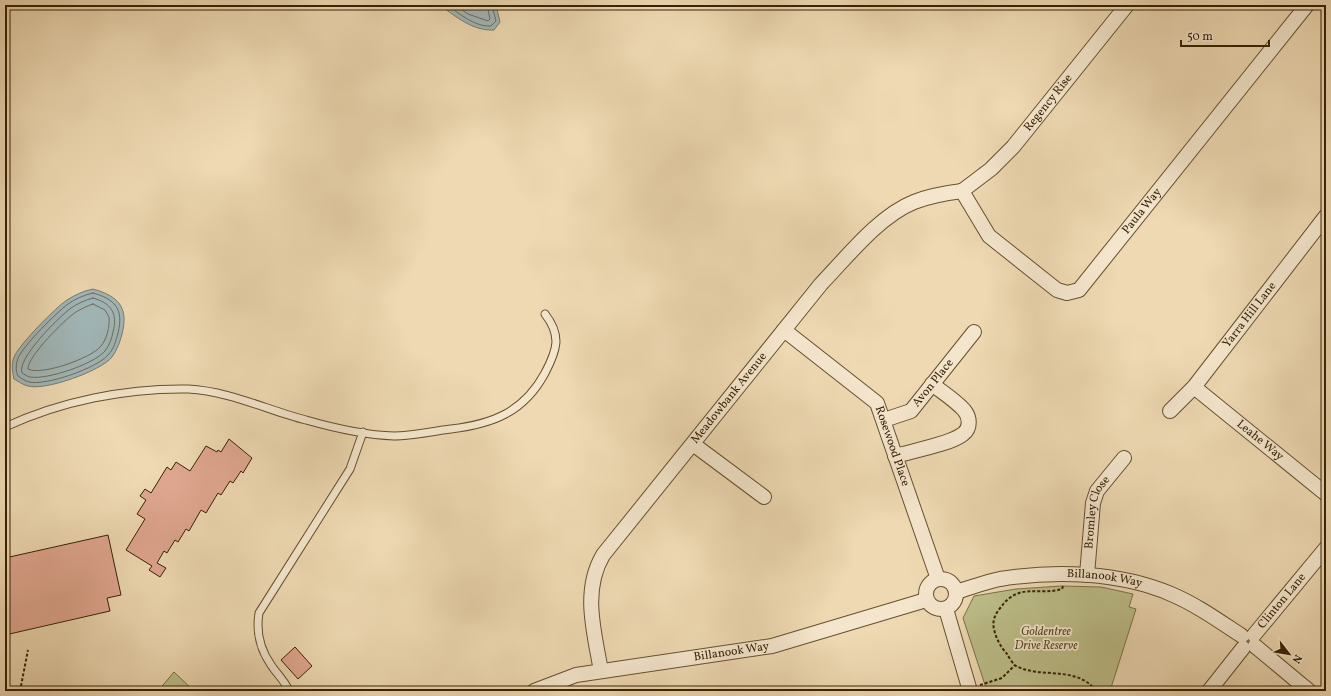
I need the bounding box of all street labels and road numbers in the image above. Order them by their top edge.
street label: Regency Rise [1020,71,1076,135]
street label: Paula Way [1119,184,1166,238]
street label: Yarra Hill Lane [1219,278,1280,351]
street label: Meadowbank Avenue [687,349,771,447]
street label: Avon Place [909,355,958,411]
street label: Rosewood Place [871,404,913,489]
street label: Leahe Way [1233,416,1287,465]
street label: Bromley Close [1081,472,1114,550]
street label: Billanook Way [1067,566,1145,592]
street label: Clinton Lane [1254,570,1310,632]
street label: Billanook Way [693,638,771,665]

